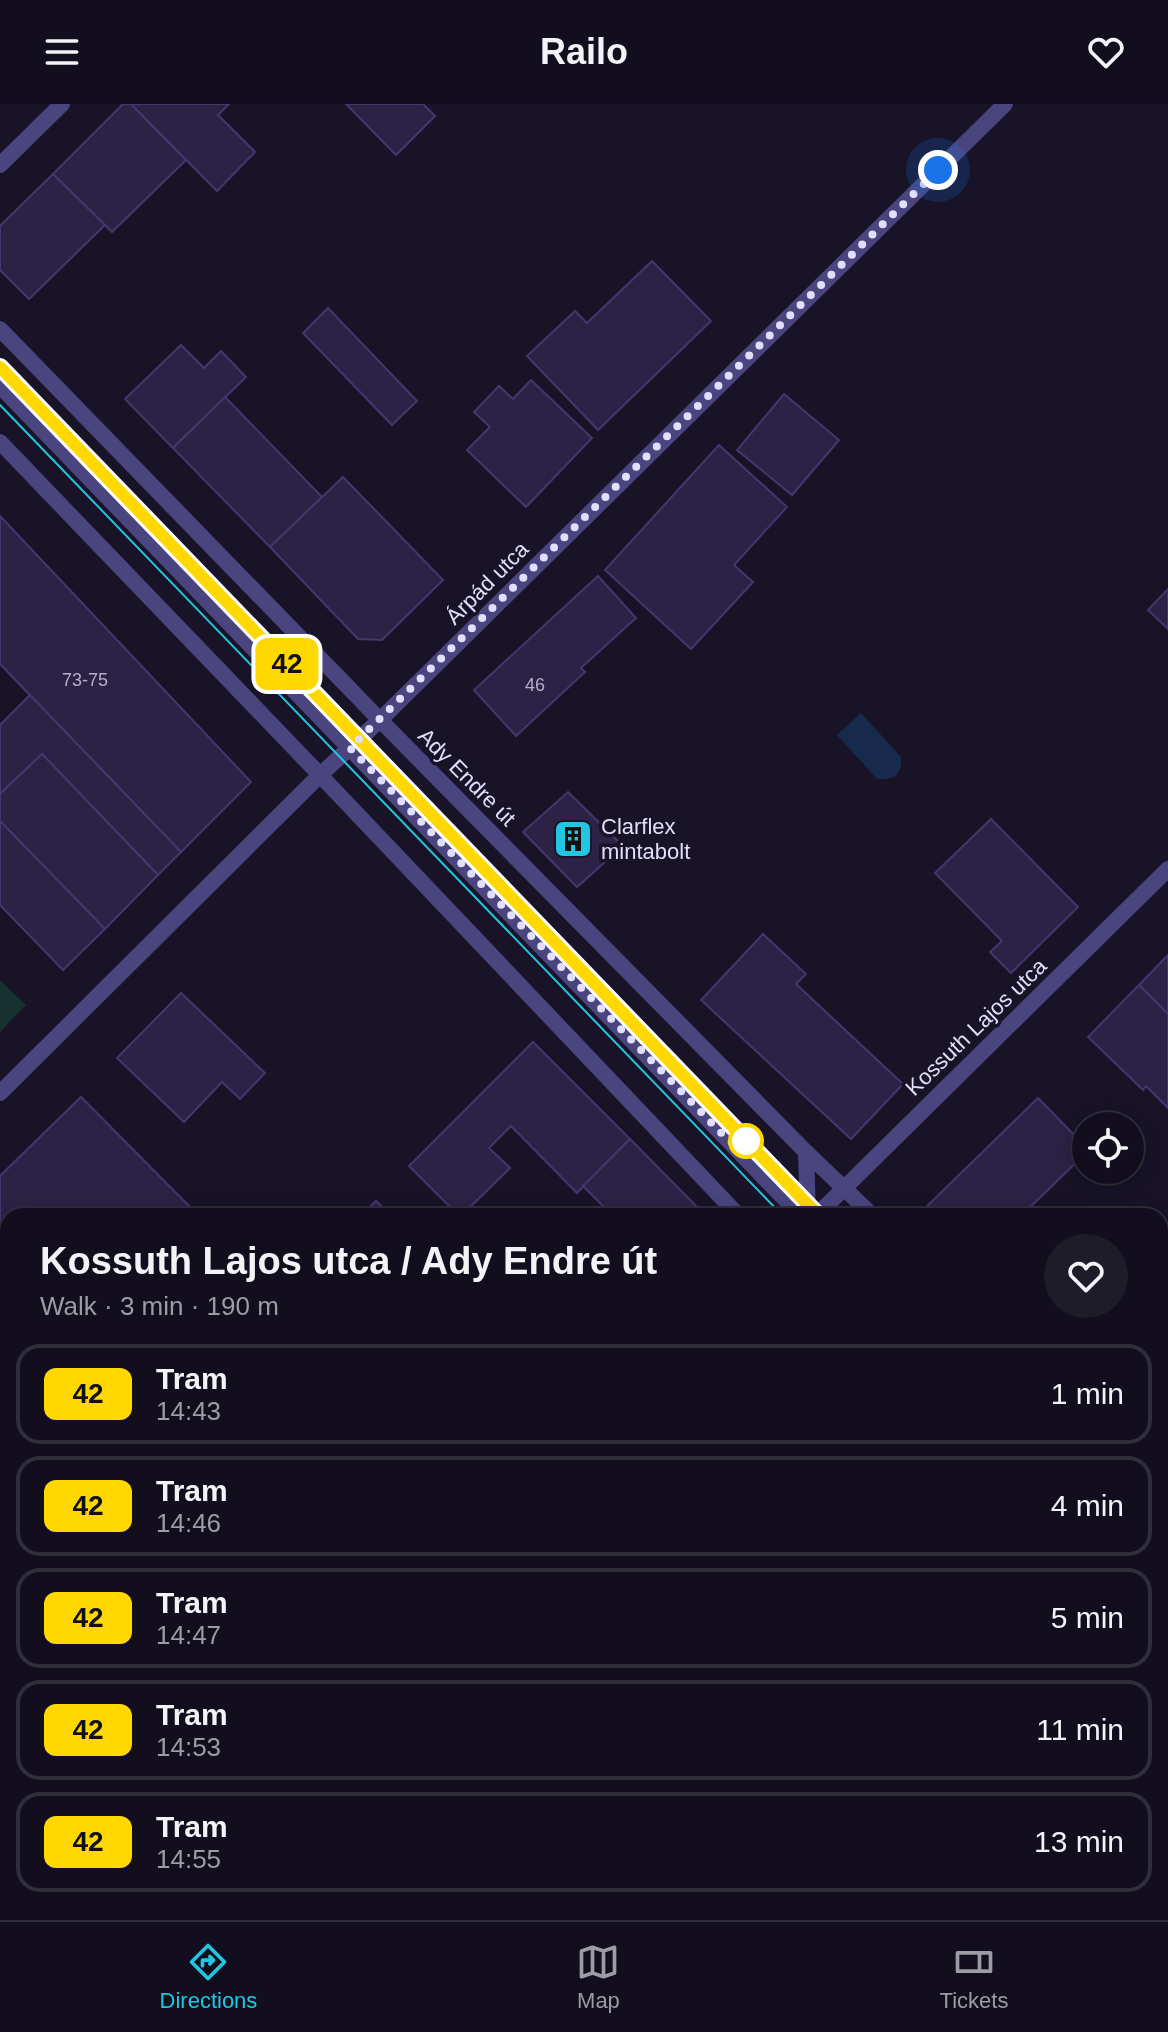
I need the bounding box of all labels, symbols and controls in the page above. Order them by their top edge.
icon: menu [40,30,84,74]
icon: heart [1084,30,1128,74]
text: Railo [540,31,628,72]
your location [918,150,958,190]
street label: Árpád utca [441,536,534,629]
line badge: 42 [251,638,323,690]
text: 42 [271,648,303,679]
house number: 73-75 [62,670,108,690]
house number: 46 [525,675,545,695]
street label: Ady Endre út [413,723,521,831]
place label: Clarflex mintabolt [601,814,690,864]
building icon: Clarflex mintabolt [552,818,594,860]
street label: Kossuth Lajos utca [900,953,1052,1101]
map controls [1072,1112,1144,1184]
button: locate [1072,1112,1144,1184]
unlabelled marker [729,1124,763,1158]
button: heart [1044,1234,1128,1318]
text: Kossuth Lajos utca / Ady Endre út [40,1240,657,1282]
text: Walk · 3 min · 190 m [40,1291,279,1321]
text: Tram [156,1362,228,1395]
text: 1 min [1051,1377,1124,1410]
text: 42 [72,1378,104,1409]
text: 14:43 [156,1396,221,1426]
text: Tram [156,1474,228,1507]
text: 4 min [1051,1489,1124,1522]
text: 42 [72,1490,104,1521]
text: 14:46 [156,1508,221,1538]
text: Tram [156,1586,228,1619]
text: 5 min [1051,1601,1124,1634]
text: 42 [72,1602,104,1633]
text: 14:47 [156,1620,221,1650]
text: Tram [156,1698,228,1731]
text: 11 min [1036,1713,1124,1746]
text: 42 [72,1714,104,1745]
text: 14:53 [156,1732,221,1762]
text: Tram [156,1810,228,1843]
text: 13 min [1034,1825,1124,1858]
text: 42 [72,1826,104,1857]
text: 14:55 [156,1844,221,1874]
tab: Directions [160,1940,257,2014]
tab: Map [576,1940,620,2014]
tab: Tickets [940,1940,1008,2014]

